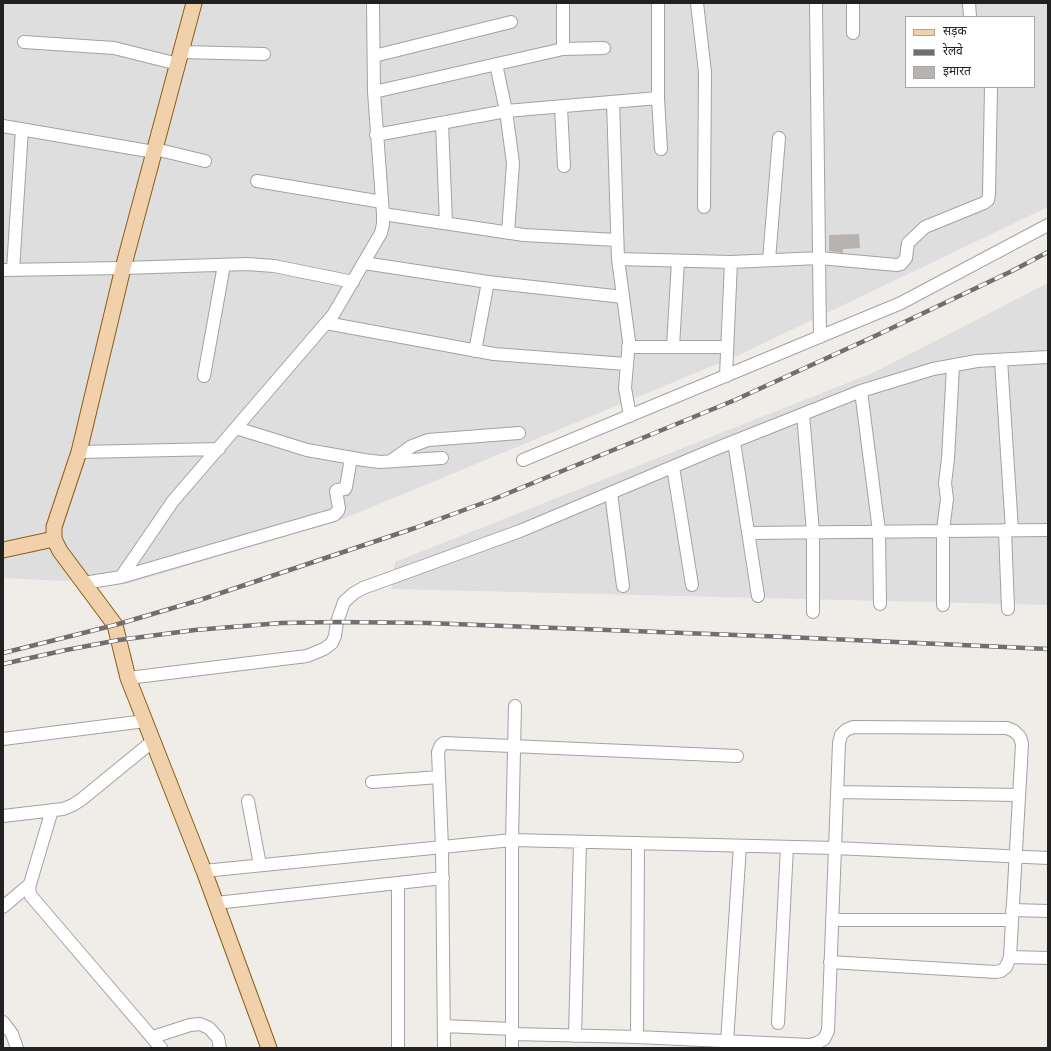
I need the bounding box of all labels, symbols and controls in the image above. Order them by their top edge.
legend [905,16,1035,88]
text: सड़क [943,24,967,38]
text: रेलवे [943,44,963,58]
text: इमारत [943,64,971,78]

